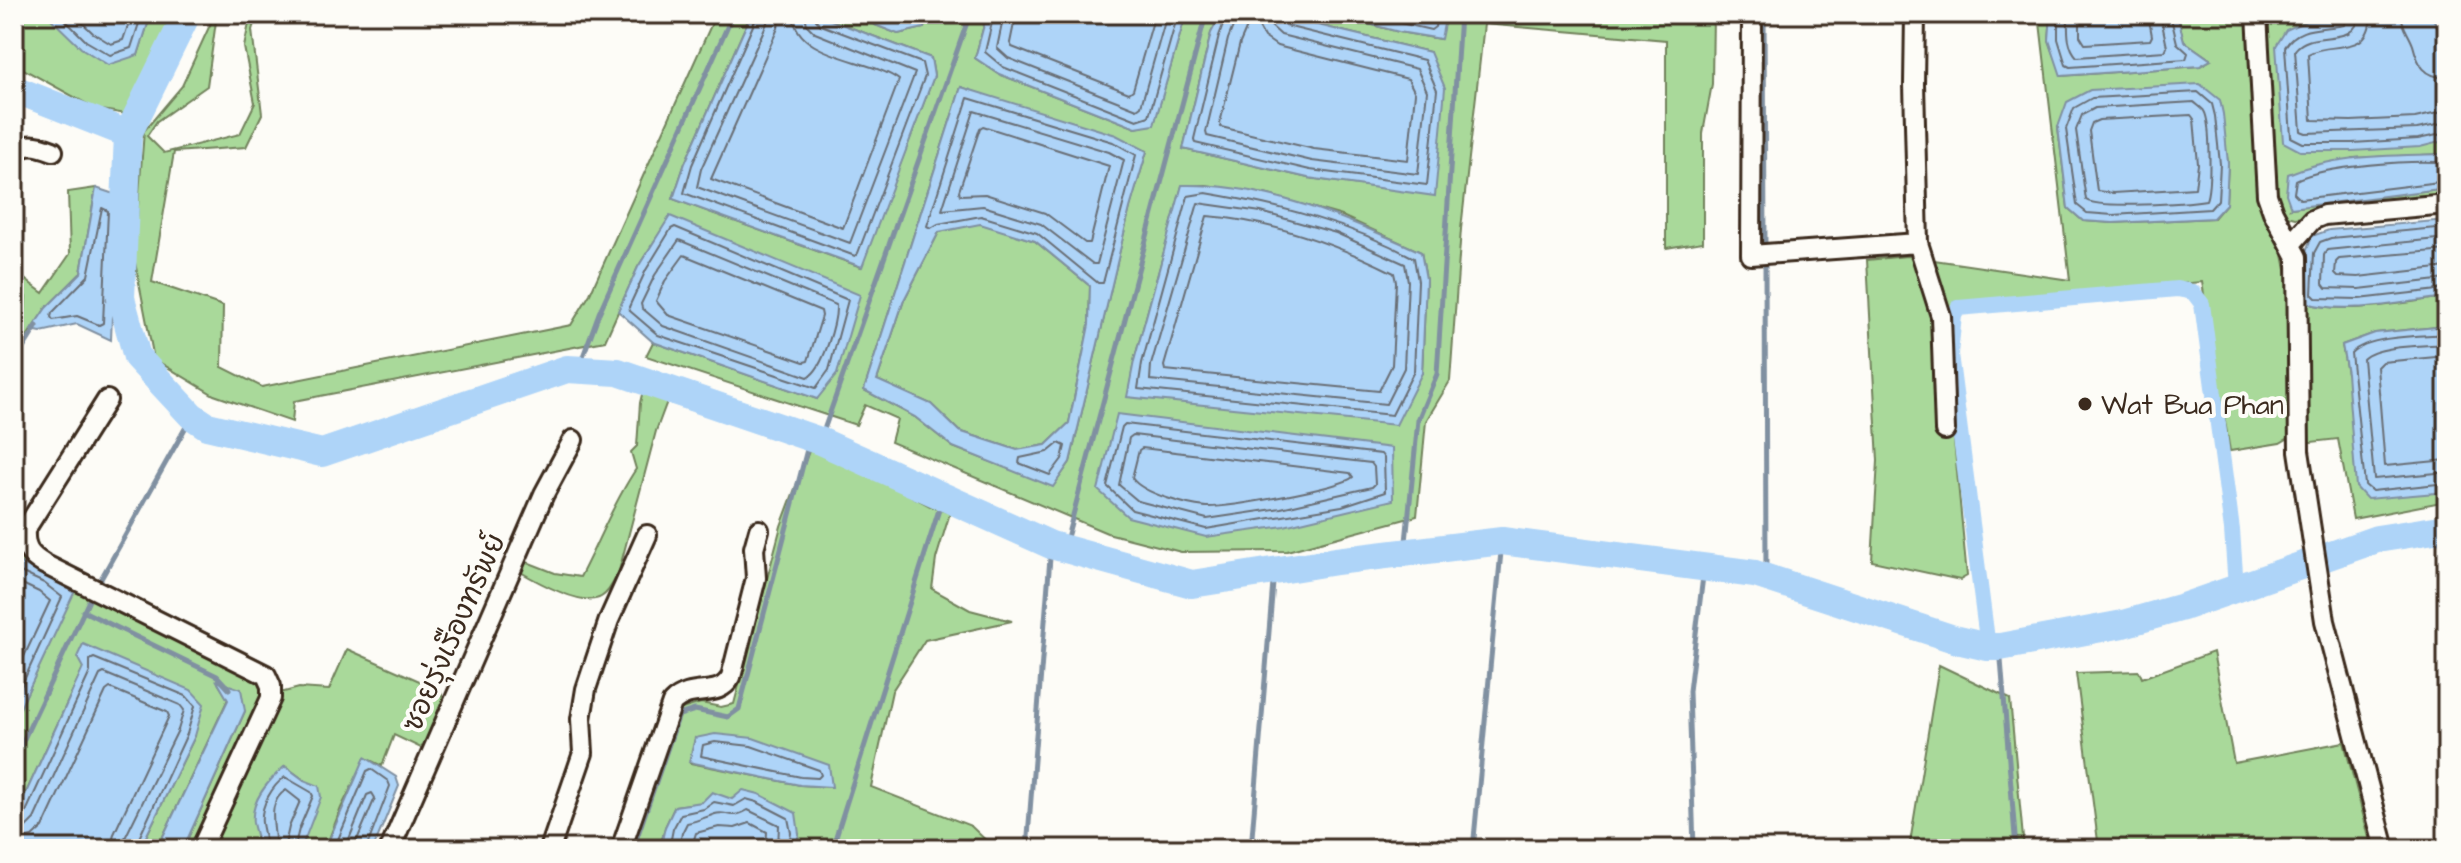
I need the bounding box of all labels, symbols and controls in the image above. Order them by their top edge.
place label: Wat Bua Phan [2101,386,2284,425]
marker: Wat Bua Phan [2076,395,2094,413]
street label: ซอยรุ่งเรืองทรัพย์ [392,527,516,738]

